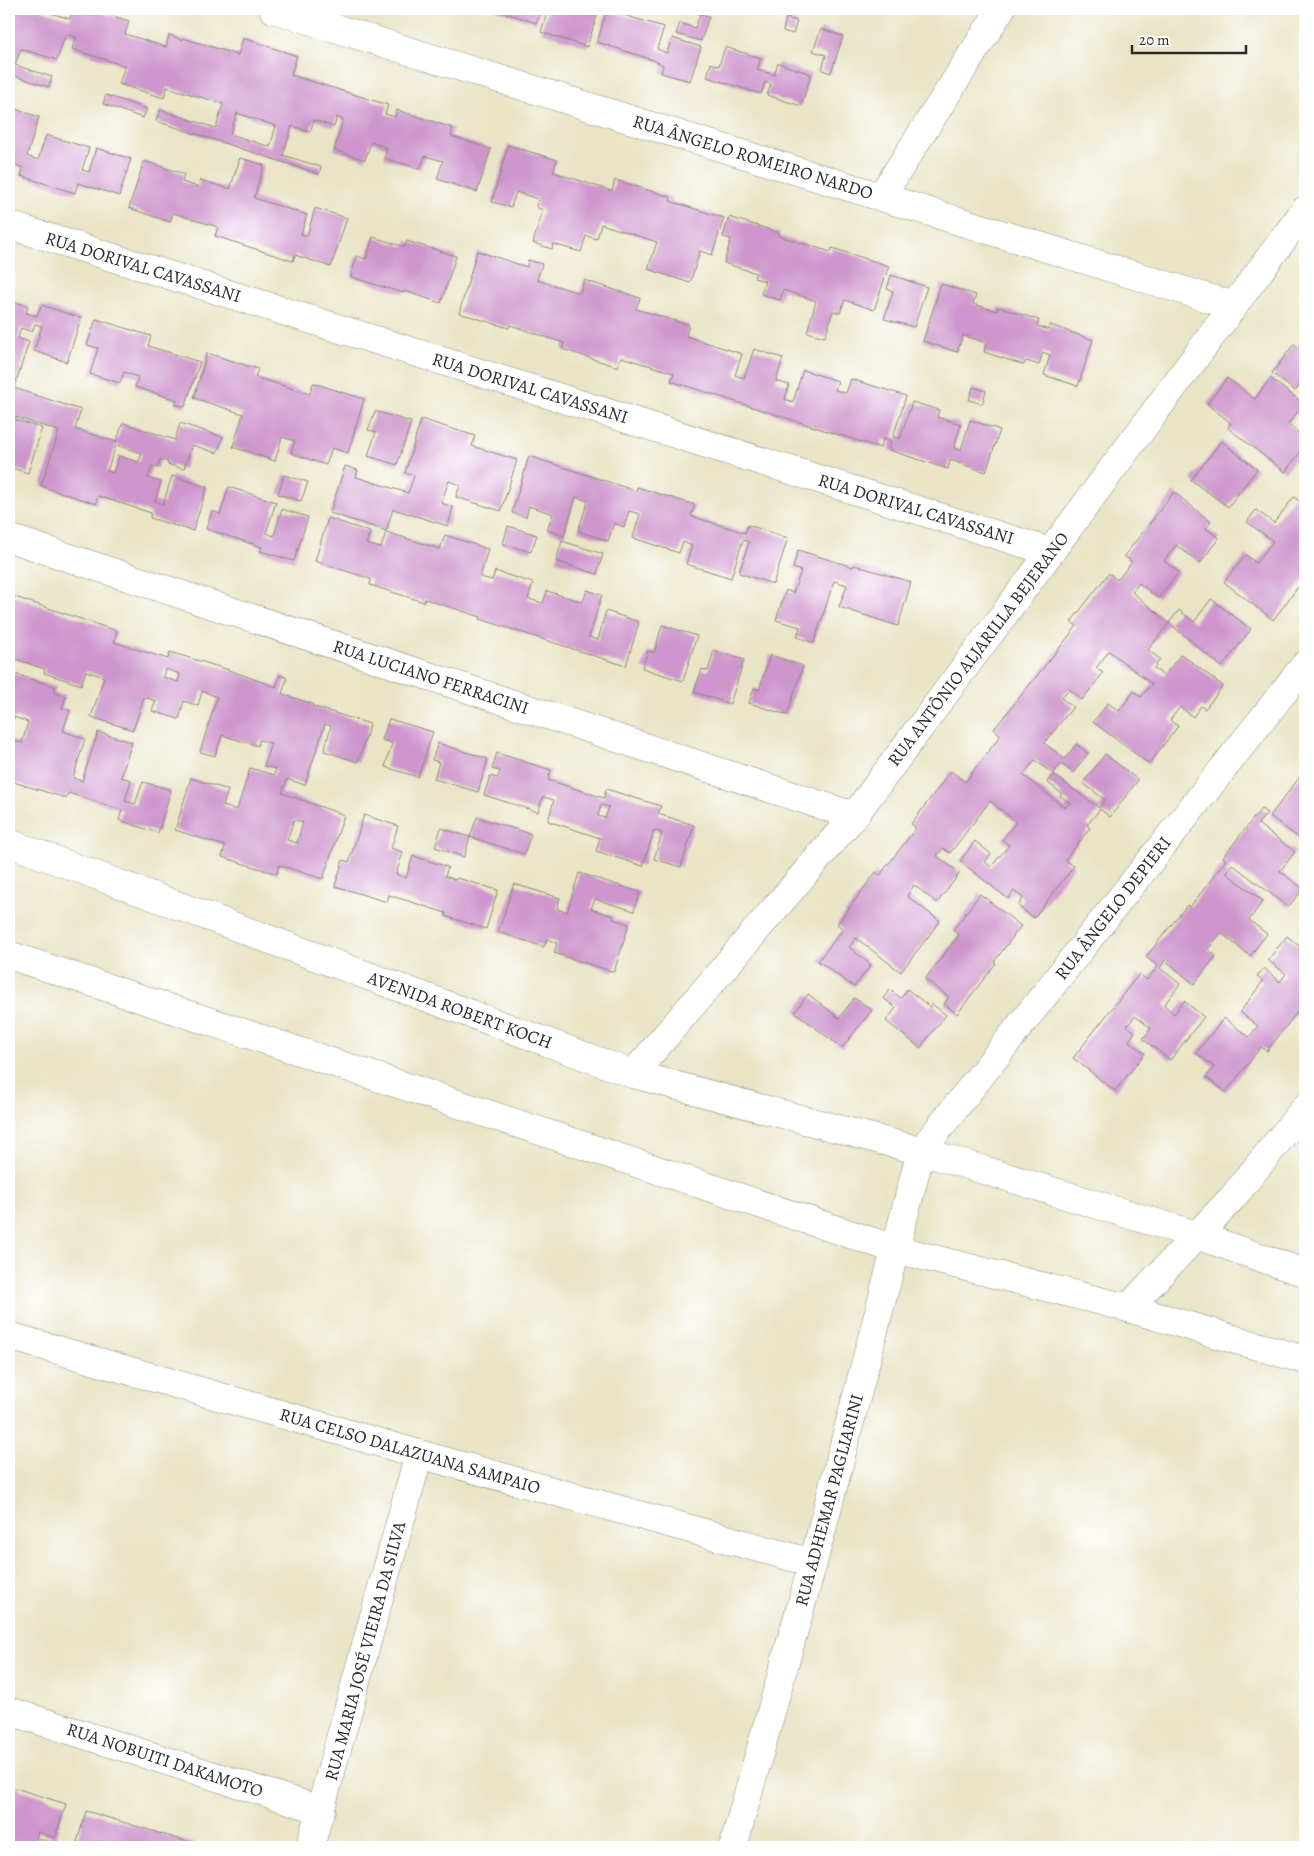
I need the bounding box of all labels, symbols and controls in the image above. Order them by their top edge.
scale bar [1132,22,1245,54]
text: 20 m [1139,30,1170,50]
street label: RUA ÂNGELO ROMEIRO NARDO [630,109,876,205]
street label: RUA DORIVAL CAVASSANI [42,226,244,308]
street label: RUA DORIVAL CAVASSANI [429,347,631,429]
street label: RUA DORIVAL CAVASSANI [815,468,1017,550]
street label: RUA ANTÔNIO ALJARILLA BEJERANO [882,527,1074,771]
street label: RUA LUCIANO FERRACINI [330,634,532,720]
street label: RUA ÂNGELO DEPIERI [1049,831,1177,985]
street label: AVENIDA ROBERT KOCH [363,965,556,1055]
street label: RUA ADHEMAR PAGLIARINI [789,1391,869,1609]
street label: RUA CELSO DALAZUANA SAMPAIO [277,1402,543,1500]
street label: RUA MARIA JOSÉ VIEIRA DA SILVA [319,1518,411,1783]
street label: RUA NOBUITI DAKAMOTO [64,1717,266,1803]

